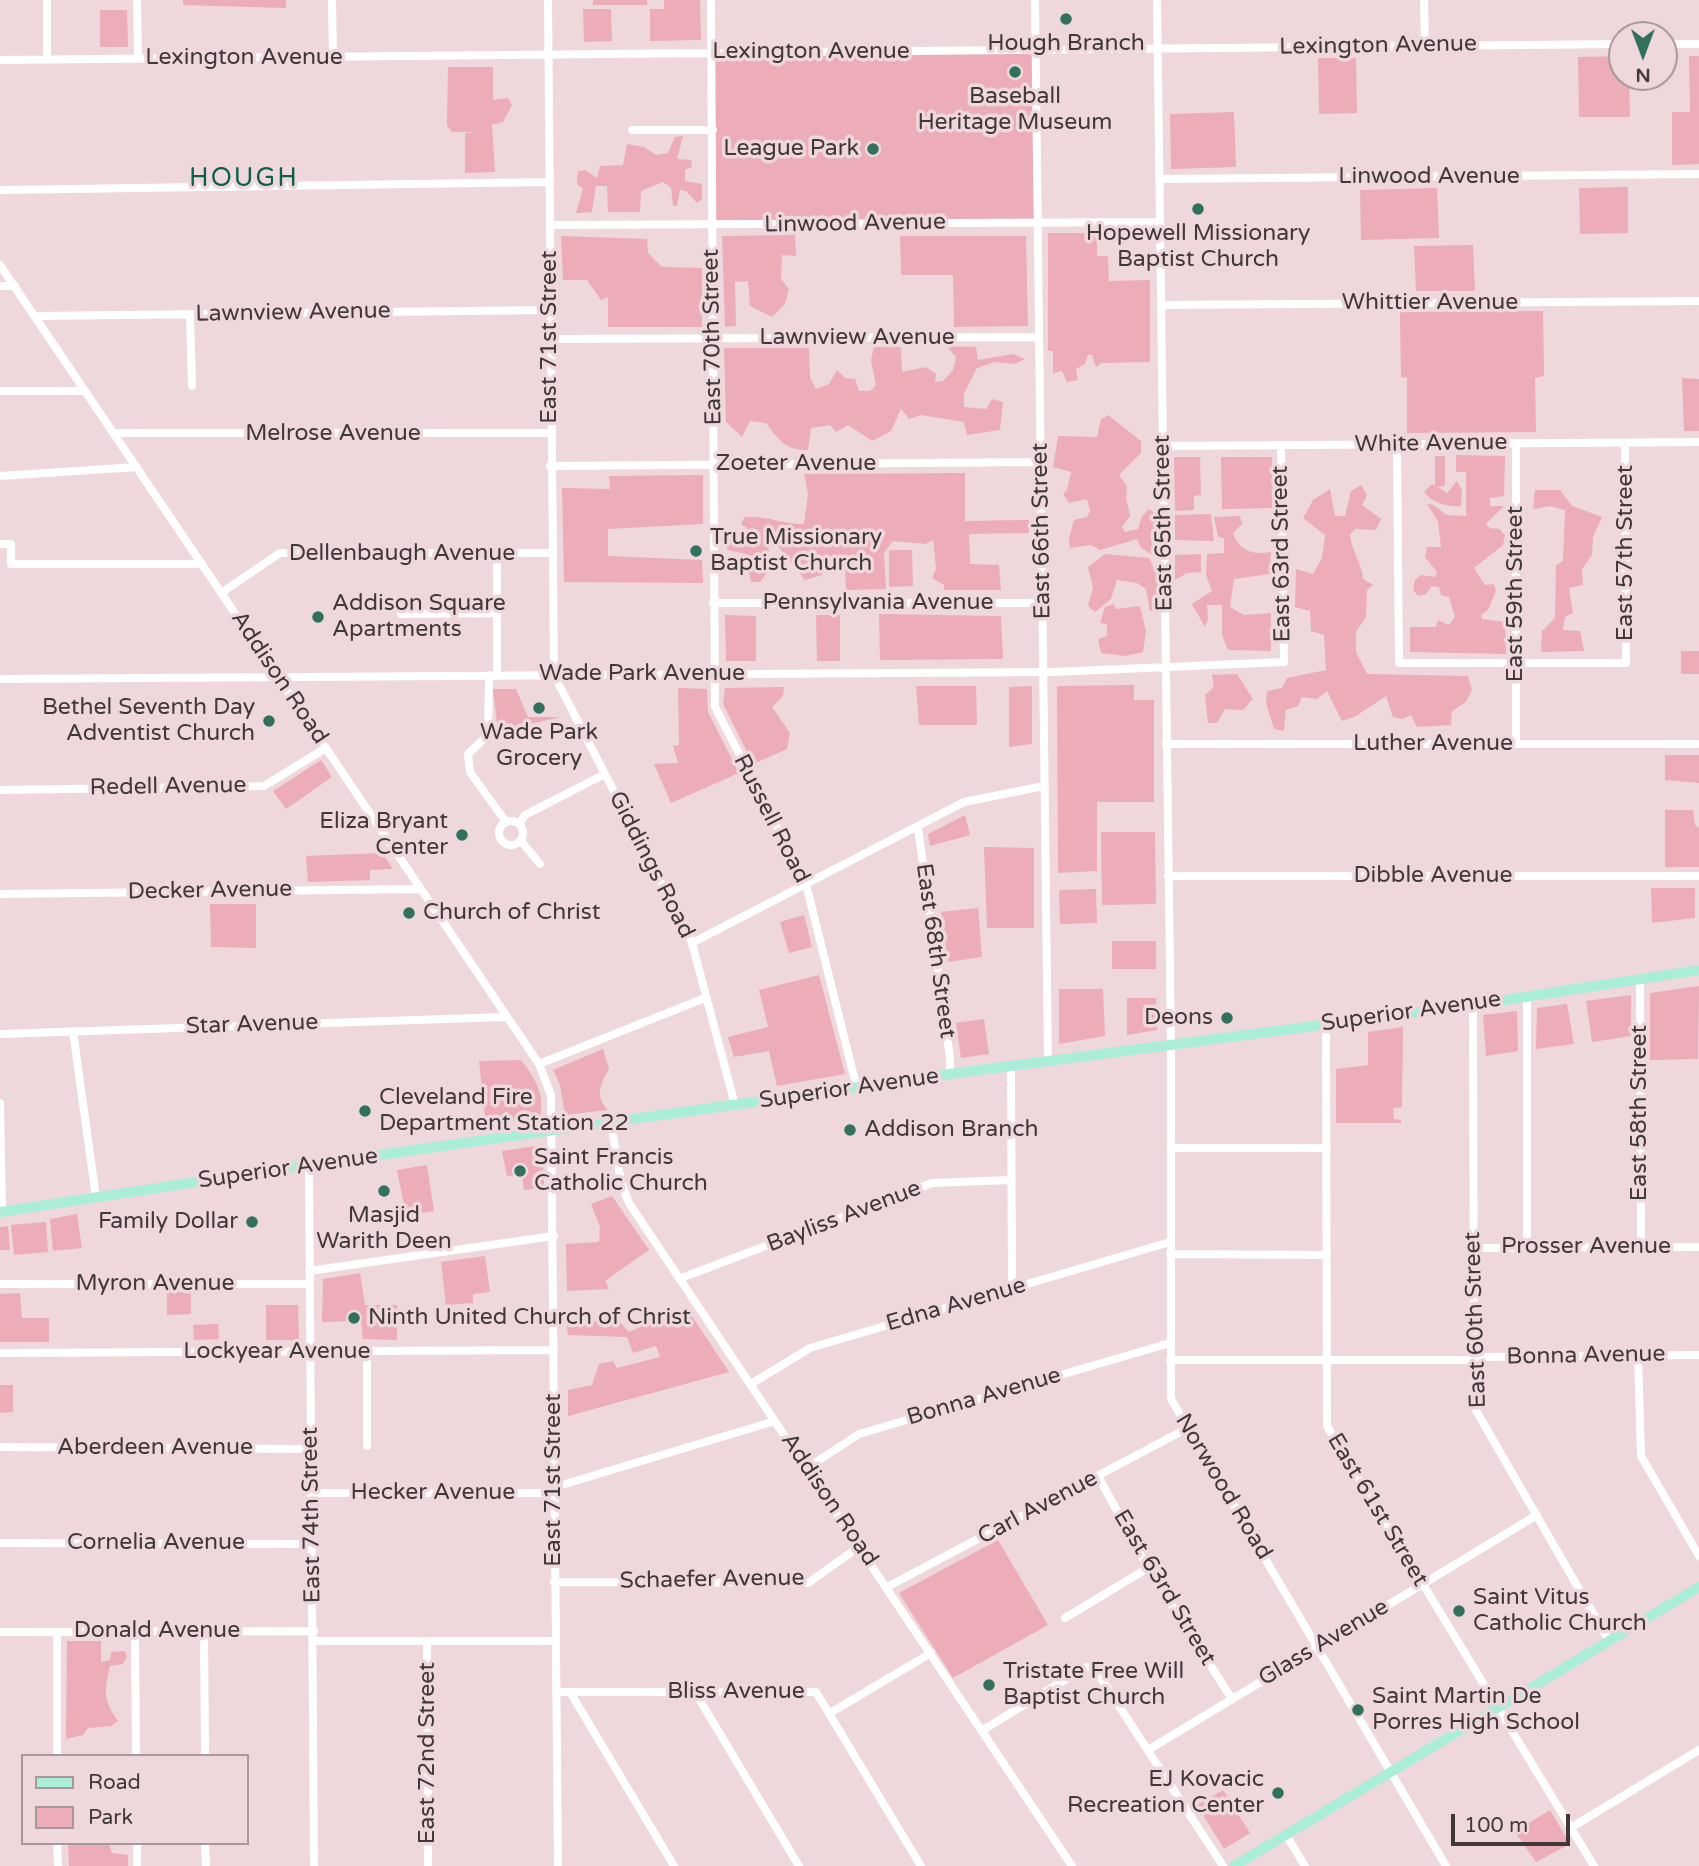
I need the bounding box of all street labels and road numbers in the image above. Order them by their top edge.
street label: Lexington Avenue [1279,30,1477,62]
street label: Lexington Avenue [712,38,910,66]
street label: Lexington Avenue [145,44,343,72]
street label: Linwood Avenue [1338,163,1520,191]
street label: Linwood Avenue [764,209,946,239]
street label: East 70th Street [698,248,728,426]
street label: East 71st Street [536,250,564,424]
street label: Whittier Avenue [1342,289,1518,317]
street label: Lawnview Avenue [195,297,391,329]
street label: Lawnview Avenue [759,324,955,352]
street label: Melrose Avenue [245,420,421,448]
street label: White Avenue [1354,429,1508,459]
street label: East 65th Street [1149,434,1179,612]
street label: East 66th Street [1027,442,1057,620]
street label: Zoeter Avenue [716,450,876,478]
street label: East 63rd Street [1267,465,1297,643]
street label: East 57th Street [1612,465,1640,641]
street label: East 59th Street [1502,506,1530,682]
street label: Dellenbaugh Avenue [289,540,515,568]
street label: Pennsylvania Avenue [762,589,994,617]
street label: Addison Road [224,606,334,750]
street label: Wade Park Avenue [539,660,745,688]
street label: Luther Avenue [1353,730,1513,758]
street label: Russell Road [727,750,815,888]
street label: Redell Avenue [89,772,247,802]
street label: Giddings Road [602,787,700,943]
street label: East 68th Street [909,862,961,1040]
street label: Dibble Avenue [1354,862,1512,890]
street label: Decker Avenue [127,876,293,906]
street label: Superior Avenue [1319,986,1503,1038]
street label: Star Avenue [185,1009,319,1041]
street label: East 58th Street [1626,1025,1654,1201]
street label: Superior Avenue [757,1063,941,1115]
street label: Superior Avenue [196,1143,380,1195]
street label: Bayliss Avenue [763,1175,925,1259]
street label: East 60th Street [1459,1231,1493,1409]
street label: Prosser Avenue [1501,1233,1671,1261]
street label: Myron Avenue [75,1270,235,1298]
street label: Edna Avenue [883,1272,1029,1338]
street label: Lockyear Avenue [183,1338,371,1366]
street label: Bonna Avenue [1506,1341,1666,1371]
street label: Bonna Avenue [904,1362,1064,1432]
street label: East 71st Street [540,1393,568,1567]
street label: Norwood Road [1169,1409,1277,1565]
street label: East 74th Street [297,1426,327,1604]
street label: Addison Road [774,1428,884,1572]
street label: East 61st Street [1320,1429,1434,1591]
street label: Aberdeen Avenue [57,1434,253,1462]
street label: Carl Avenue [973,1465,1103,1551]
street label: Hecker Avenue [351,1479,515,1507]
street label: East 63rd Street [1107,1505,1221,1671]
street label: Cornelia Avenue [67,1529,245,1557]
street label: Schaefer Avenue [619,1565,805,1595]
street label: Glass Avenue [1254,1593,1394,1693]
street label: Donald Avenue [74,1617,240,1645]
street label: East 72nd Street [414,1662,442,1844]
street label: Bliss Avenue [667,1678,805,1706]

